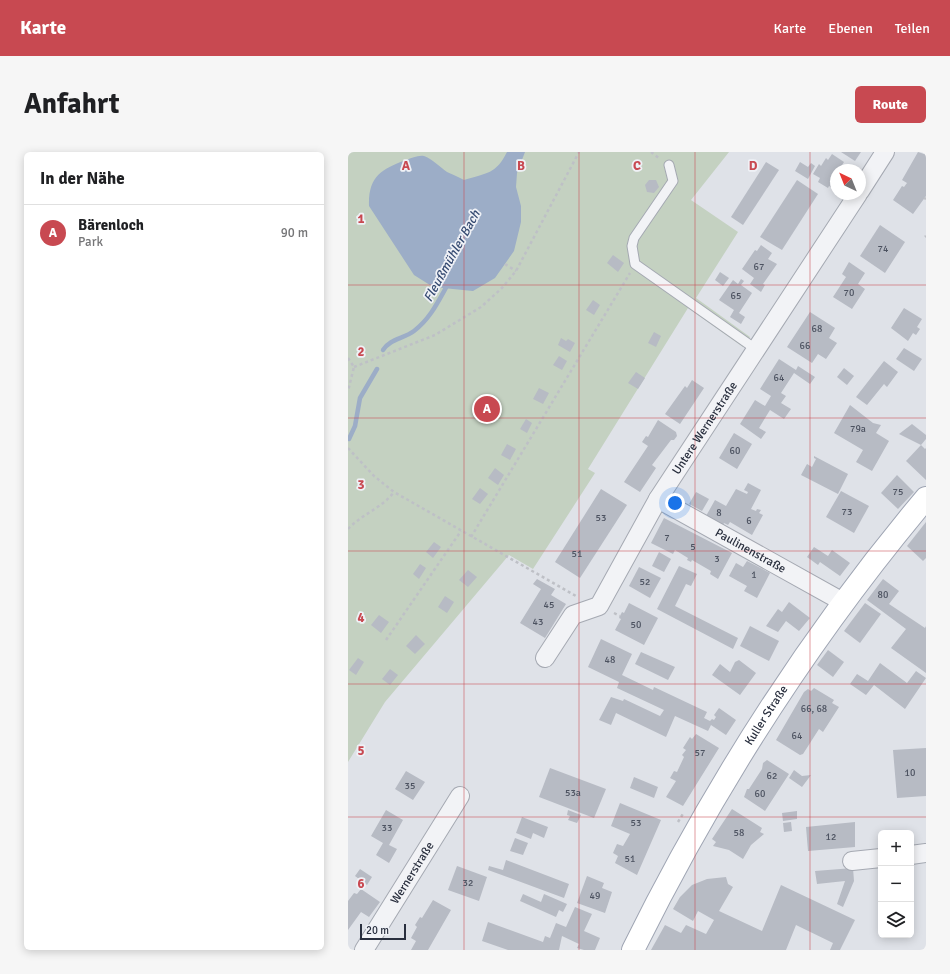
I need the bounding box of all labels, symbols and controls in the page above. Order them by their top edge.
text: Karte [20,16,66,40]
text: Karte [774,20,806,37]
text: Ebenen [828,20,873,37]
text: Teilen [895,20,930,37]
button: Route [855,86,926,123]
text: Anfahrt [24,87,120,121]
text: A [402,158,411,174]
text: B [517,158,525,174]
text: C [633,158,641,174]
text: D [749,158,758,174]
north arrow [830,164,866,200]
text: In der Nähe [40,168,125,189]
water label: Fleußmühler Bach [420,207,484,305]
text: 1 [357,211,365,227]
text: Bärenloch [78,216,144,234]
text: A [49,225,57,241]
text: 90 m [281,225,308,241]
text: Park [78,234,103,250]
house number: 74 [878,243,889,255]
house number: 67 [754,261,764,273]
house number: 70 [844,287,854,299]
house number: 65 [731,290,741,302]
house number: 68 [812,323,822,335]
house number: 66 [800,340,810,352]
text: 2 [357,344,365,360]
house number: 64 [774,372,785,384]
street label: Untere Wernerstraße [669,379,741,477]
pin: A [474,394,500,424]
house number: 79a [850,423,866,435]
house number: 60 [730,445,740,457]
text: 3 [357,477,365,493]
house number: 75 [893,486,903,498]
your location [665,493,685,513]
house number: 73 [842,506,852,518]
house number: 8 [716,507,722,519]
house number: 53 [596,512,606,524]
house number: 6 [746,515,752,527]
street label: Paulinenstraße [713,525,789,576]
house number: 7 [664,532,670,544]
house number: 5 [690,541,696,553]
house number: 51 [572,548,582,560]
house number: 3 [714,553,720,565]
house number: 1 [751,569,757,581]
house number: 52 [640,576,650,588]
house number: 80 [878,589,888,601]
house number: 45 [544,599,554,611]
text: 4 [357,610,365,626]
house number: 43 [533,616,543,628]
house number: 50 [631,619,641,631]
house number: 48 [605,654,615,666]
street label: Kuller Straße [741,682,791,748]
house number: 66, 68 [801,703,827,715]
house number: 64 [792,730,803,742]
text: 5 [357,743,365,759]
house number: 57 [695,747,705,759]
house number: 10 [905,767,915,779]
house number: 62 [767,770,777,782]
house number: 35 [405,780,415,792]
house number: 53a [565,787,581,799]
house number: 60 [755,788,765,800]
house number: 53 [631,817,641,829]
house number: 33 [382,822,392,834]
house number: 58 [734,827,744,839]
map controls [878,830,914,938]
button: + [878,830,914,866]
house number: 12 [826,831,836,843]
street label: Wernerstraße [387,839,437,907]
house number: 51 [625,853,635,865]
button: − [878,866,914,902]
text: 6 [357,876,365,892]
house number: 32 [463,877,473,889]
house number: 49 [590,890,600,902]
button: layers [878,902,914,938]
scale bar [360,922,406,941]
text: 20 m [366,924,389,937]

